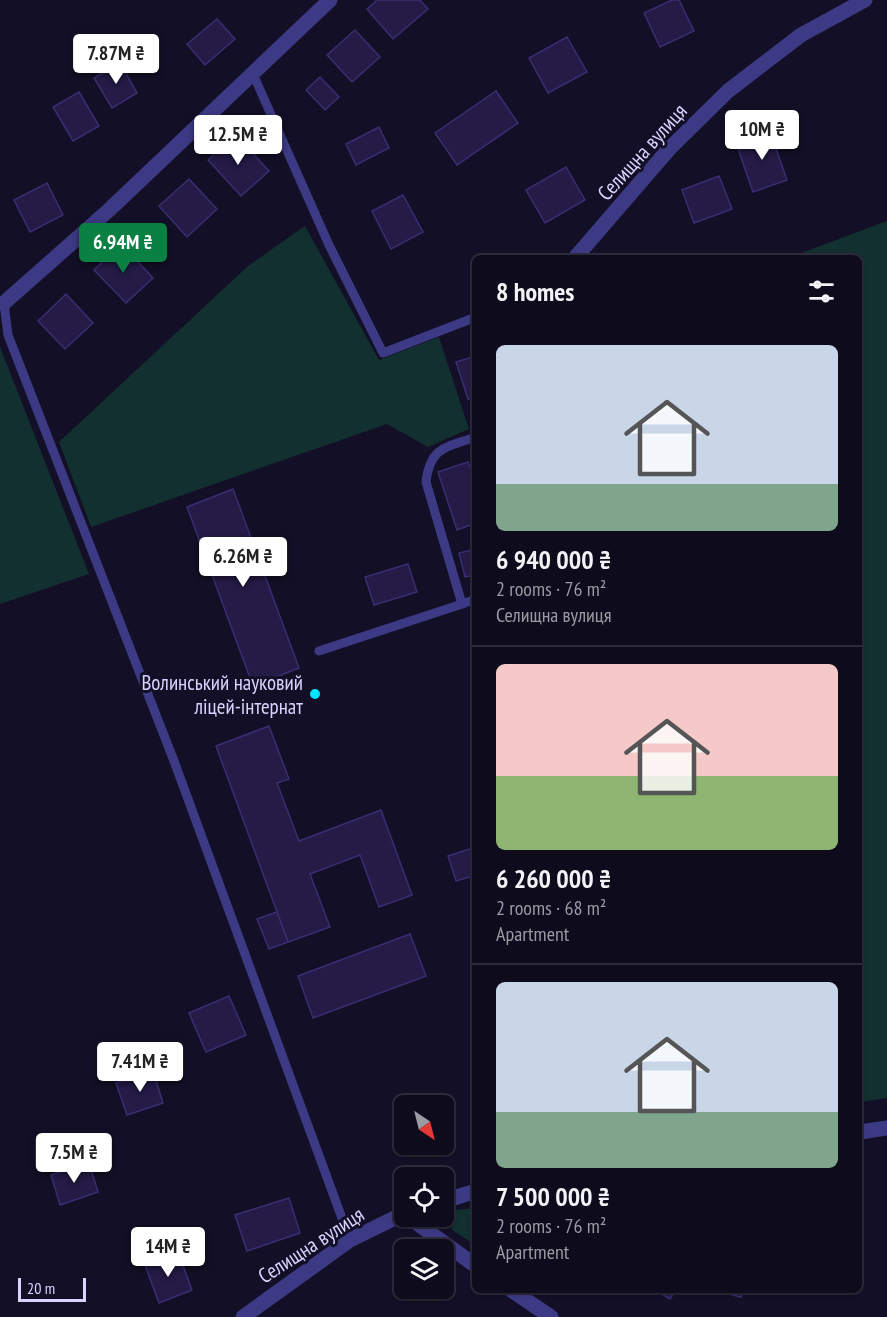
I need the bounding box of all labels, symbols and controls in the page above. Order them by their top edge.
pin: 7.87M ₴ [61,34,171,85]
text: 7.87M ₴ [87,40,145,66]
street label: Селищна вулиця [591,98,693,206]
pin: 10M ₴ [720,110,804,161]
pin: 12.5M ₴ [183,115,293,166]
text: 10M ₴ [739,116,785,142]
text: 12.5M ₴ [208,121,268,147]
pin: 6.94M ₴ [68,223,178,274]
text: 6.94M ₴ [93,229,153,255]
text: 8 homes [496,275,574,308]
icon: filters [805,275,838,308]
icon: home [613,384,721,492]
pin: 6.26M ₴ [188,537,298,588]
text: 6.26M ₴ [213,543,273,569]
text: 6 940 000 ₴ [496,543,611,576]
text: 2 rooms · 76 m² [496,576,606,602]
text: Селищна вулиця [496,602,611,628]
place label: Волинський науковий ліцей-інтернат [141,669,303,720]
marker: Волинський науковий ліцей-інтернат [308,687,322,701]
icon: home [613,703,721,811]
text: 6 260 000 ₴ [496,862,611,895]
text: 2 rooms · 68 m² [496,895,606,921]
text: Apartment [496,921,569,947]
icon: home [613,1021,721,1129]
pin: 7.41M ₴ [85,1042,195,1093]
text: 7.41M ₴ [111,1048,169,1074]
north arrow [394,1095,454,1155]
map controls [394,1095,454,1299]
pin: 7.5M ₴ [25,1133,123,1184]
text: 7.5M ₴ [50,1139,98,1165]
button: locate [394,1167,454,1227]
text: 7 500 000 ₴ [496,1180,610,1213]
street label: Селищна вулиця [253,1201,369,1289]
text: 2 rooms · 76 m² [496,1213,606,1239]
pin: 14M ₴ [126,1227,210,1278]
text: 14M ₴ [145,1233,191,1259]
button: layers [394,1239,454,1299]
text: Apartment [496,1239,569,1265]
scale bar [18,1275,86,1302]
text: 20 m [27,1278,55,1298]

